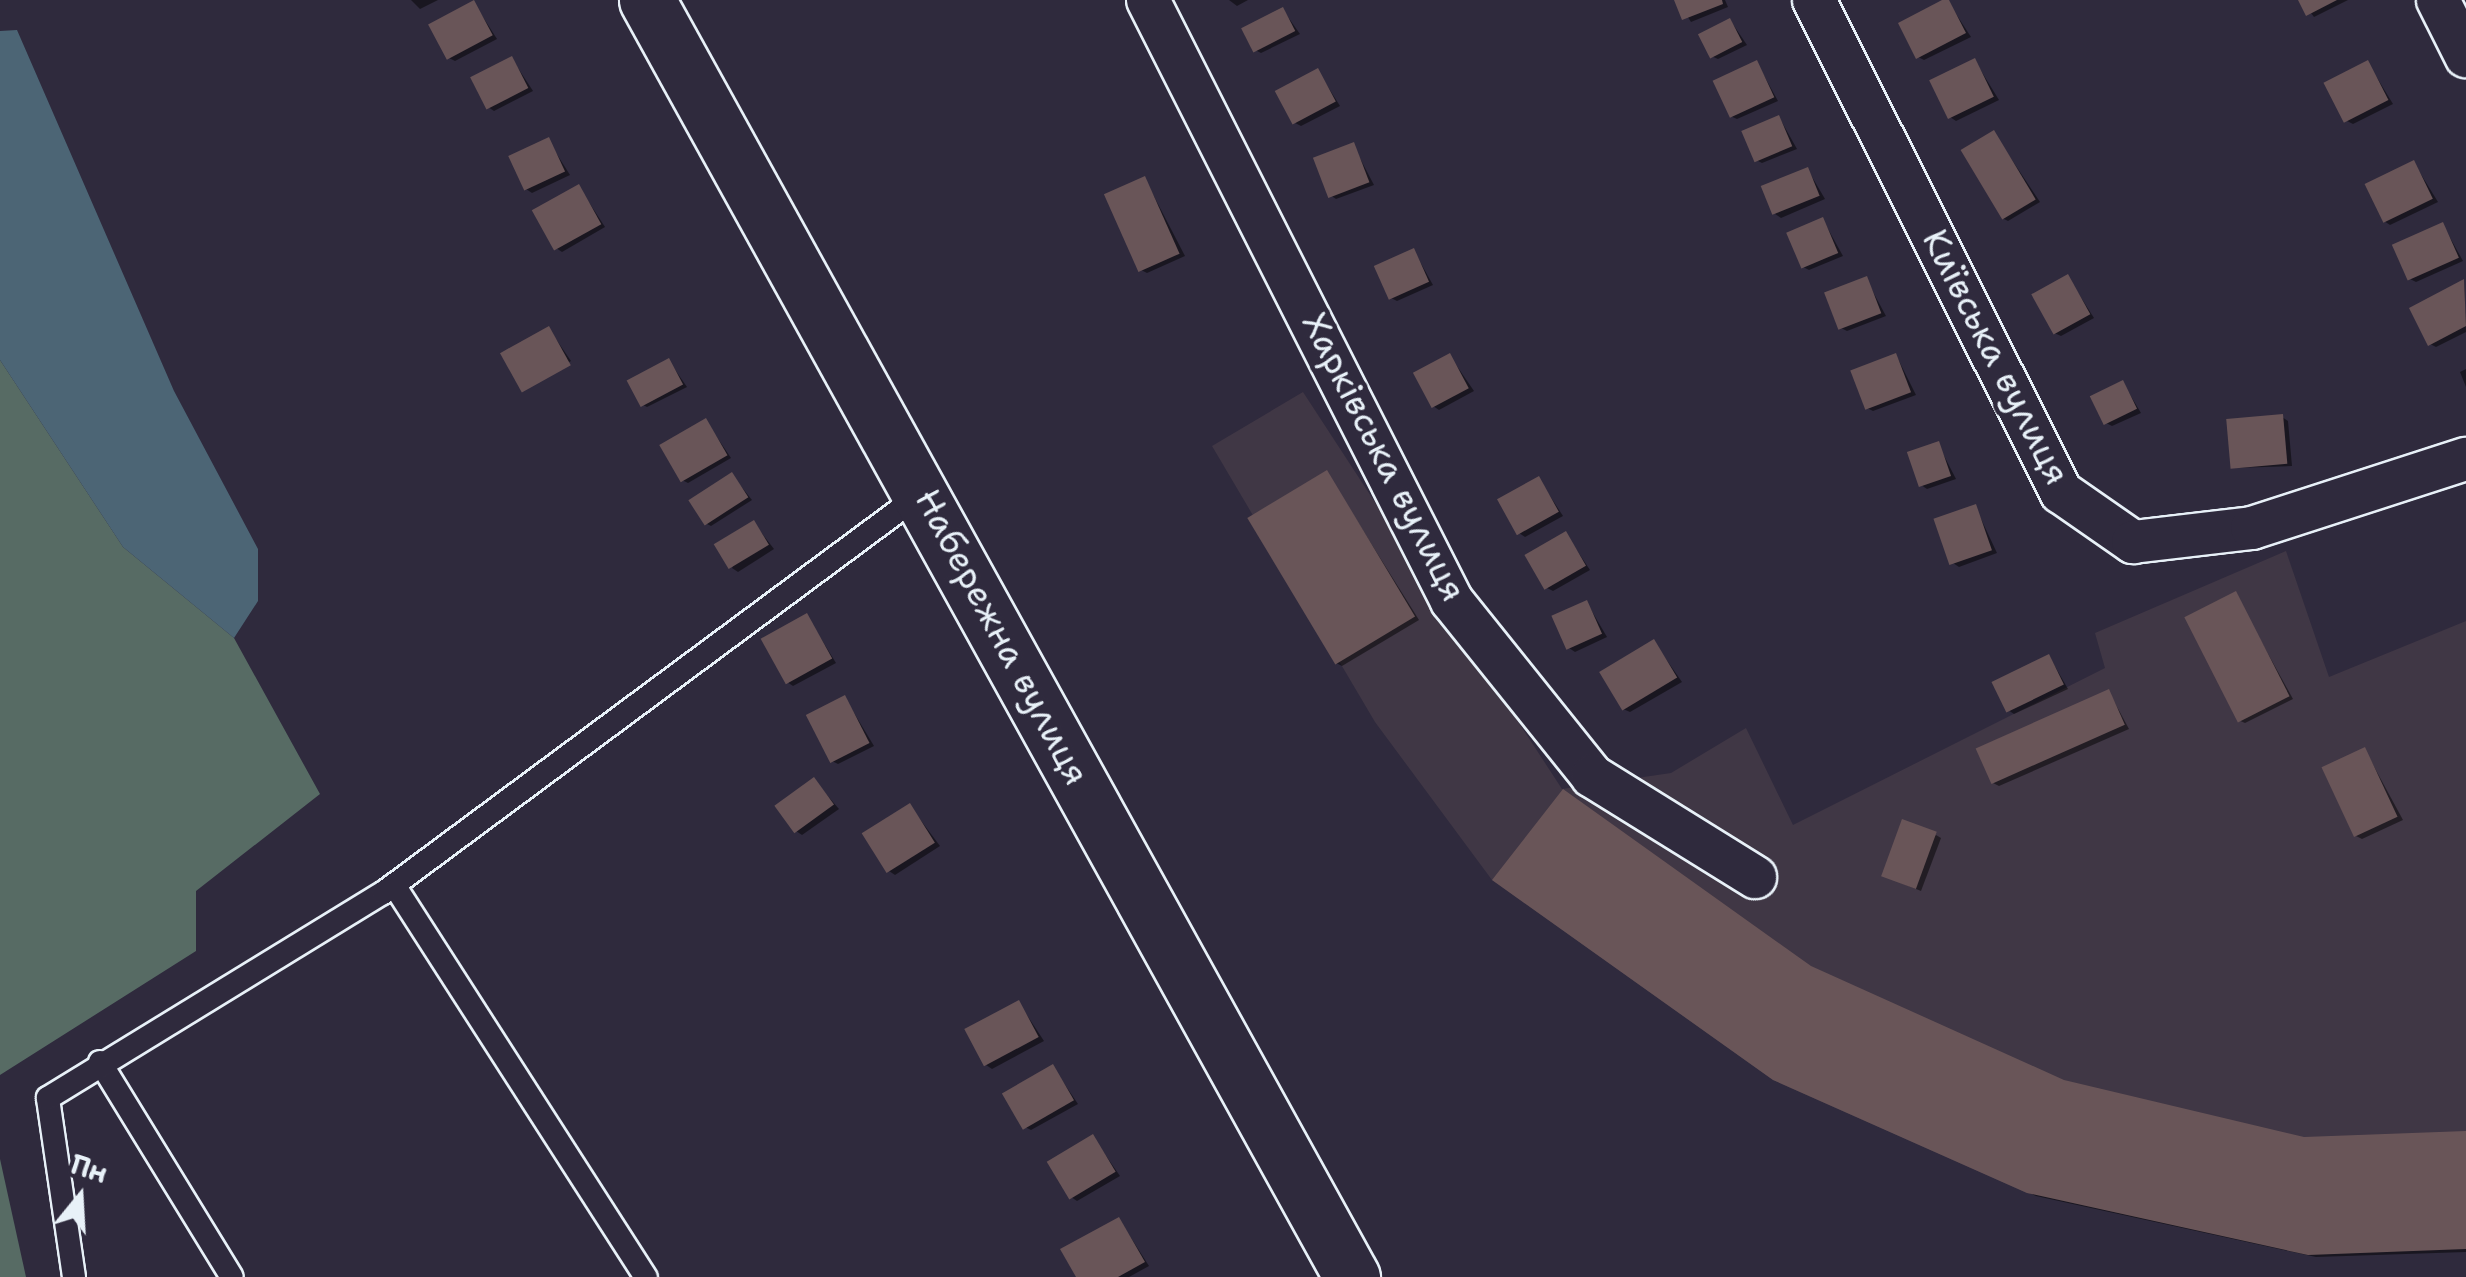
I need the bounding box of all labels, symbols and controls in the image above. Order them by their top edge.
street label: Київська вулиця [1914,222,2078,492]
street label: Харківська вулиця [1293,306,1475,608]
street label: Набережна вулиця [906,482,1098,792]
text: Пн [66,1145,113,1192]
north arrow [30,1147,130,1247]

